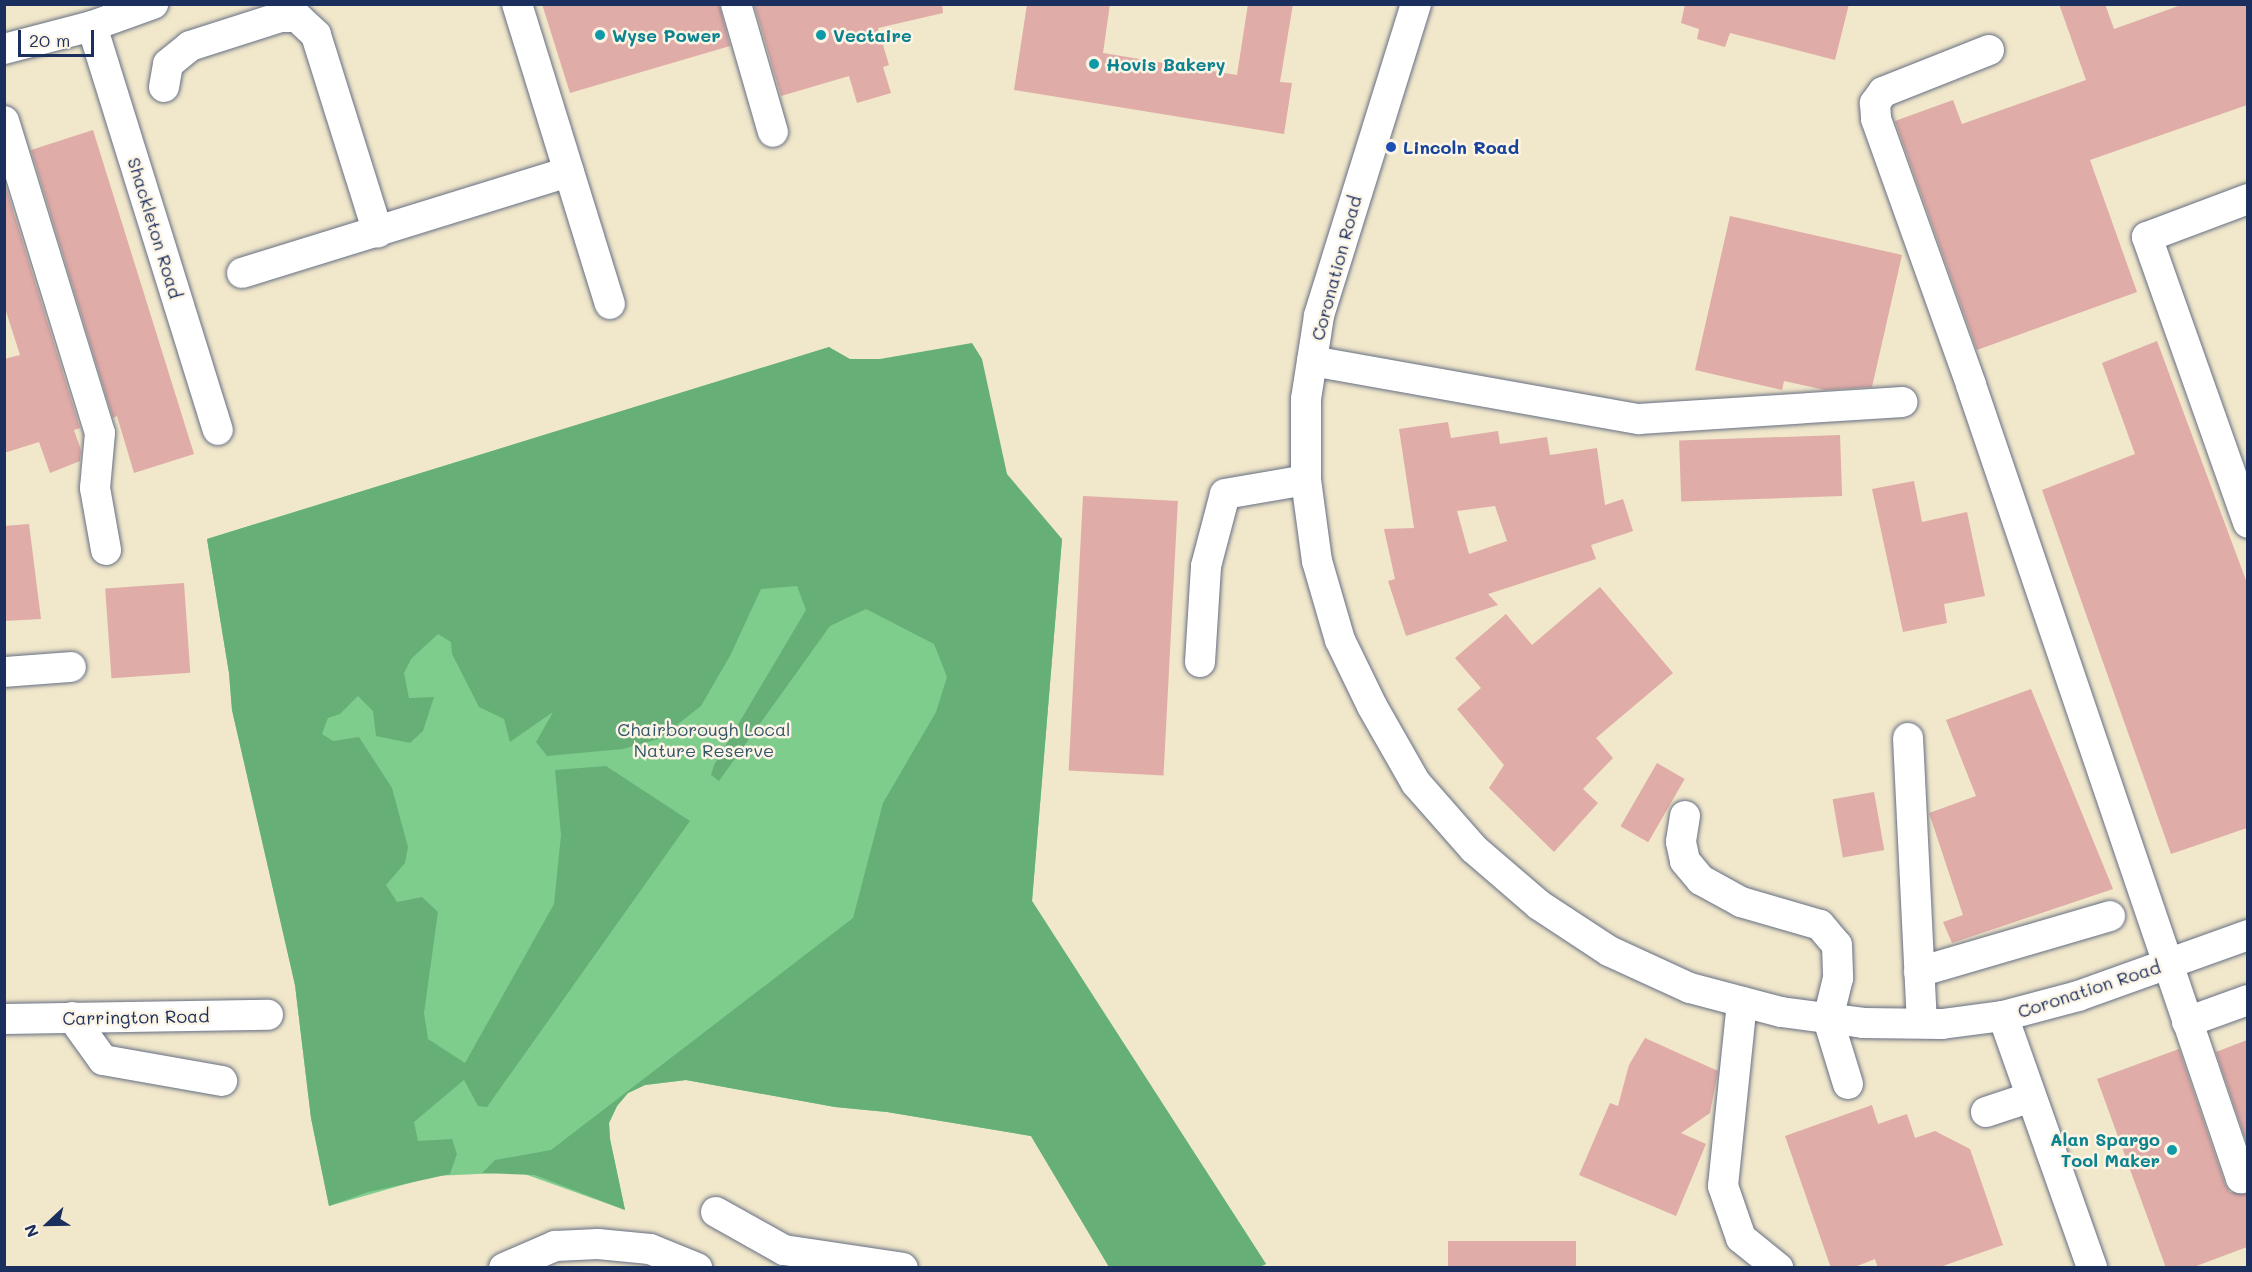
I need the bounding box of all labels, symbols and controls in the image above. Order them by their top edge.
scale bar [21,18,98,56]
place label: Wyse Power [612,24,721,46]
place label: Vectaire [833,24,912,46]
text: 20 m [29,28,70,52]
marker: Wyse Power [593,28,607,42]
marker: Vectaire [814,28,828,42]
place label: Hovis Bakery [1106,53,1226,75]
marker: Hovis Bakery [1087,57,1101,71]
place label: Lincoln Road [1403,136,1519,158]
marker: Lincoln Road [1384,140,1398,154]
street label: Shackleton Road [123,155,187,301]
street label: Coronation Road [1306,193,1366,343]
park label: Chairborough Local Nature Reserve [617,719,791,762]
street label: Coronation Road [2015,956,2163,1022]
street label: Carrington Road [62,1005,210,1029]
place label: Alan Spargo Tool Maker [2050,1129,2160,1172]
marker: Alan Spargo Tool Maker [2165,1143,2179,1157]
north arrow [18,1194,78,1254]
text: N [19,1221,43,1240]

